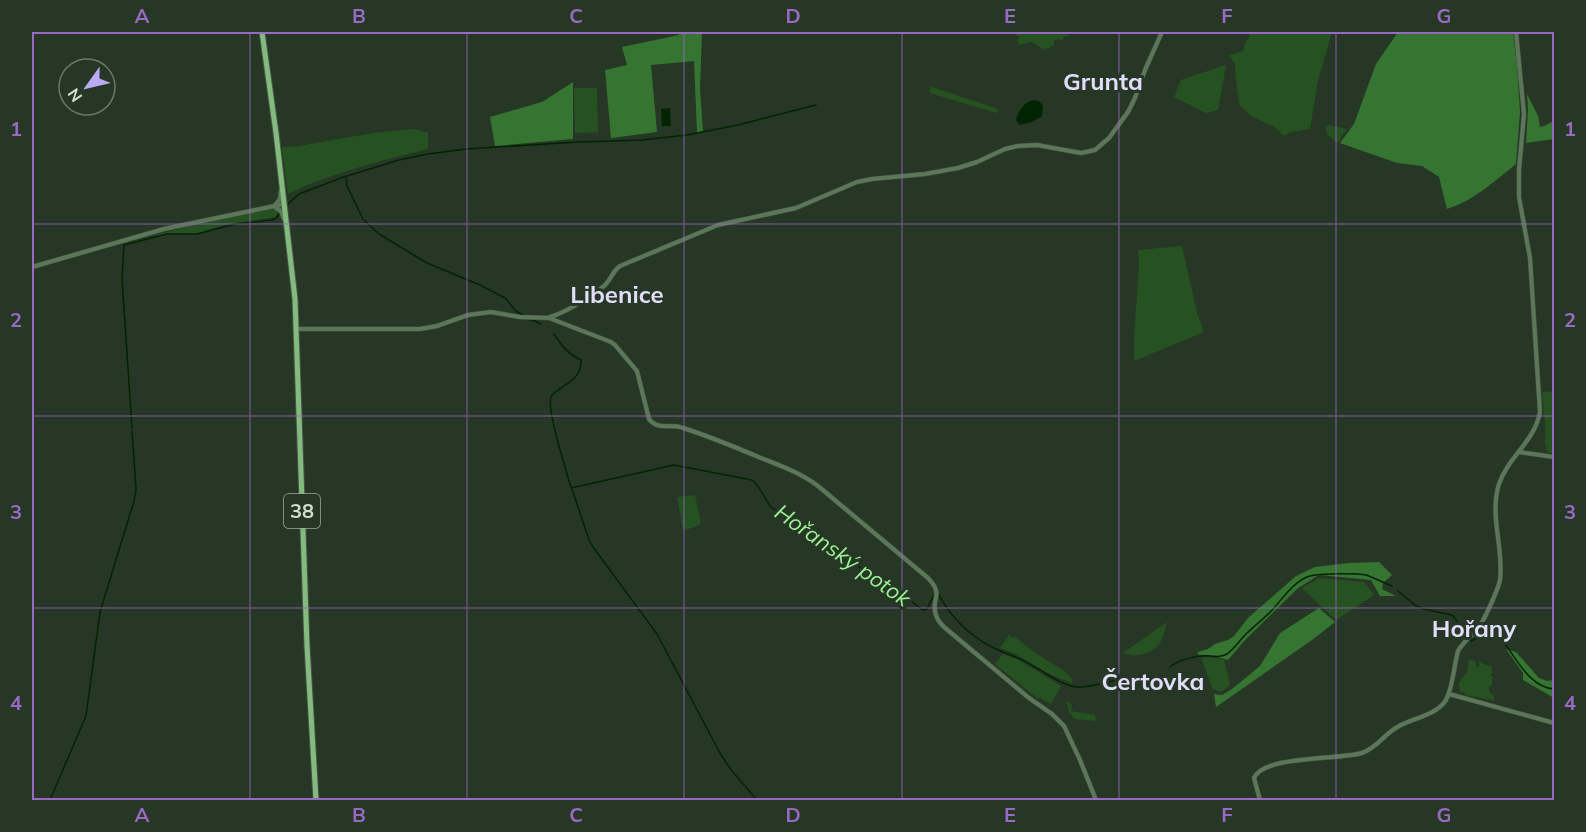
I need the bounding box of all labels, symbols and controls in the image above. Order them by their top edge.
text: A [135,3,150,28]
text: B [352,3,366,28]
text: C [569,3,583,28]
text: D [785,3,801,28]
text: E [1004,3,1016,28]
text: F [1221,3,1233,28]
text: G [1437,3,1451,28]
north arrow [57,57,117,117]
district label: Grunta [1063,66,1143,96]
text: N [63,85,86,106]
text: 1 [10,116,22,141]
text: 1 [1564,116,1576,141]
district label: Libenice [570,279,664,309]
text: 2 [10,307,22,332]
text: 2 [1564,307,1576,332]
road number: 38 [284,494,320,528]
water label: Hořanský potok [770,498,917,613]
text: 3 [10,499,22,524]
text: 3 [1564,499,1576,524]
district label: Hořany [1432,613,1517,643]
district label: Čertovka [1102,666,1204,696]
text: 4 [10,690,22,715]
text: 4 [1564,690,1576,715]
text: A [135,802,150,827]
text: B [352,802,366,827]
text: C [569,802,583,827]
text: D [785,802,801,827]
text: E [1004,802,1016,827]
text: F [1221,802,1233,827]
text: G [1437,802,1451,827]

